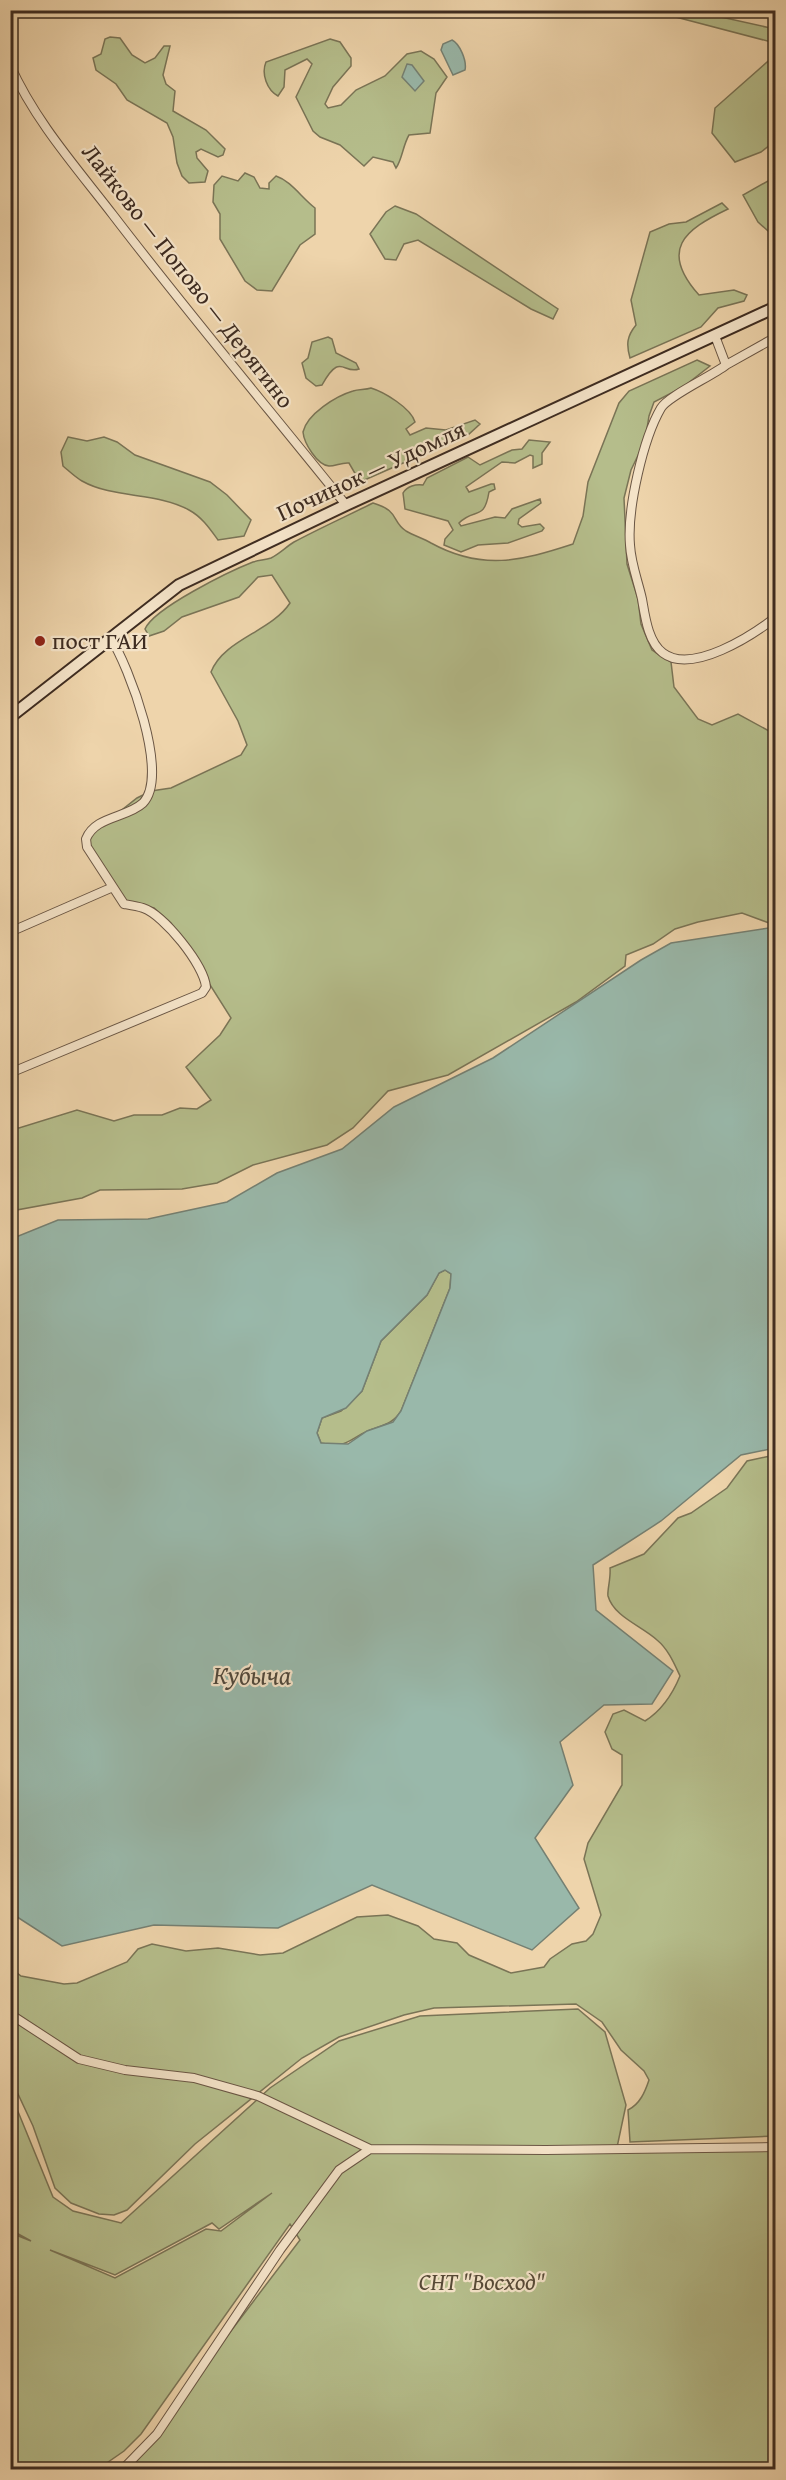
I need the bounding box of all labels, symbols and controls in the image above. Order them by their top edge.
street label: Лайково — Попово — Дерягино [74,136,303,416]
street label: Починок — Удомля [270,411,471,530]
place label: пост ГАИ [52,623,148,658]
marker: пост ГАИ [33,634,47,648]
water label: Кубыча [213,1655,291,1694]
park label: СНТ "Восход" [419,2264,546,2299]

